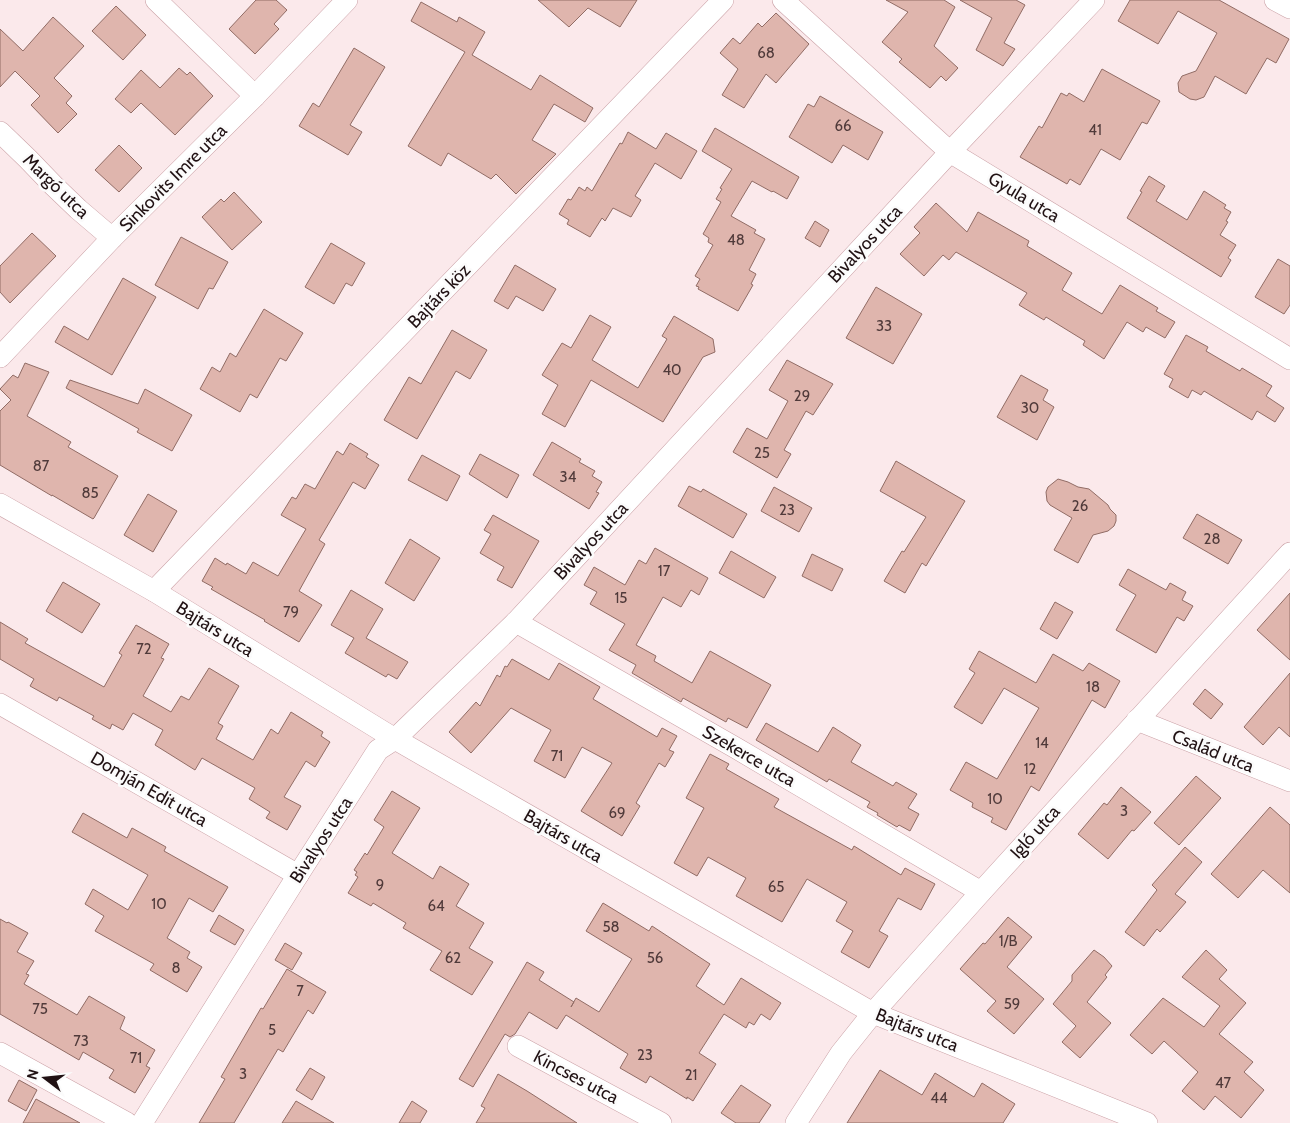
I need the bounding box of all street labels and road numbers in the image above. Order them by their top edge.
street label: Sinkovits Imre utca [115,119,232,236]
street label: Margó utca [18,149,94,223]
street label: Gyula utca [984,167,1064,227]
street label: Bivalyos utca [823,200,907,288]
street label: Bajtárs köz [403,259,475,333]
street label: Bivalyos utca [549,497,633,585]
street label: Bajtárs utca [172,597,258,662]
street label: Szekerce utca [699,721,800,792]
street label: Család utca [1169,725,1257,778]
street label: Domján Edit utca [87,747,212,831]
street label: Bivalyos utca [285,792,357,887]
street label: Igló utca [1006,801,1065,863]
street label: Bajtárs utca [520,805,607,868]
street label: Bajtárs utca [872,1003,962,1057]
street label: Kincses utca [530,1045,623,1109]

